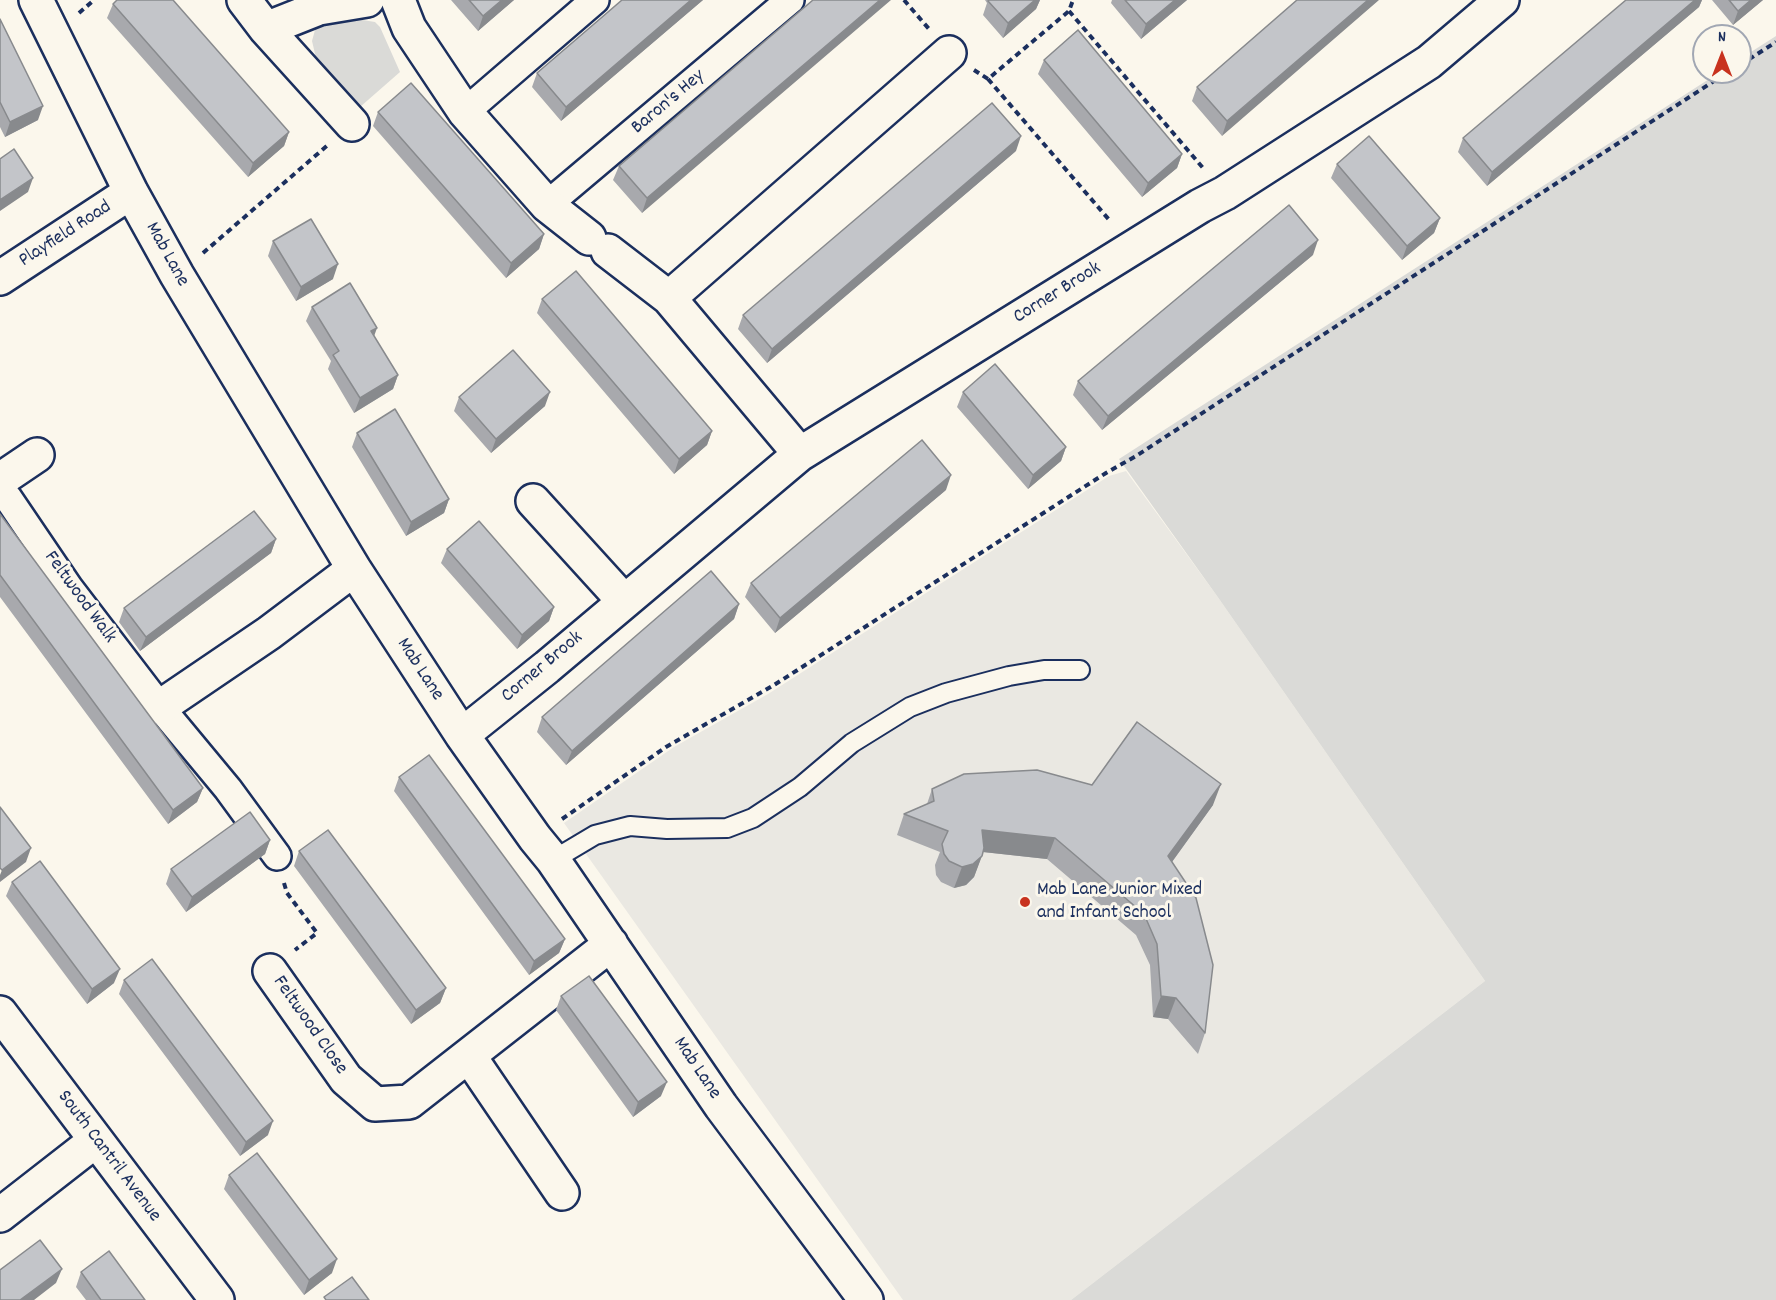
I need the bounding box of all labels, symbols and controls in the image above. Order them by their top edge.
north arrow [1692,24,1752,84]
text: N [1718,26,1726,49]
street label: Baron's Hey [627,65,711,141]
street label: Playfield Road [15,196,117,274]
street label: Mab Lane [139,219,193,291]
street label: Corner Brook [1010,258,1106,330]
street label: Feltwood Walk [37,547,121,649]
street label: Corner Brook [497,627,589,709]
street label: Mab Lane [390,634,448,706]
place label: Mab Lane Junior Mixed and Infant School [1037,879,1202,926]
marker: Mab Lane Junior Mixed and Infant School [1018,895,1032,909]
street label: Feltwood Close [266,972,352,1080]
street label: Mab Lane [666,1033,726,1105]
street label: South Cantril Avenue [51,1086,165,1228]

